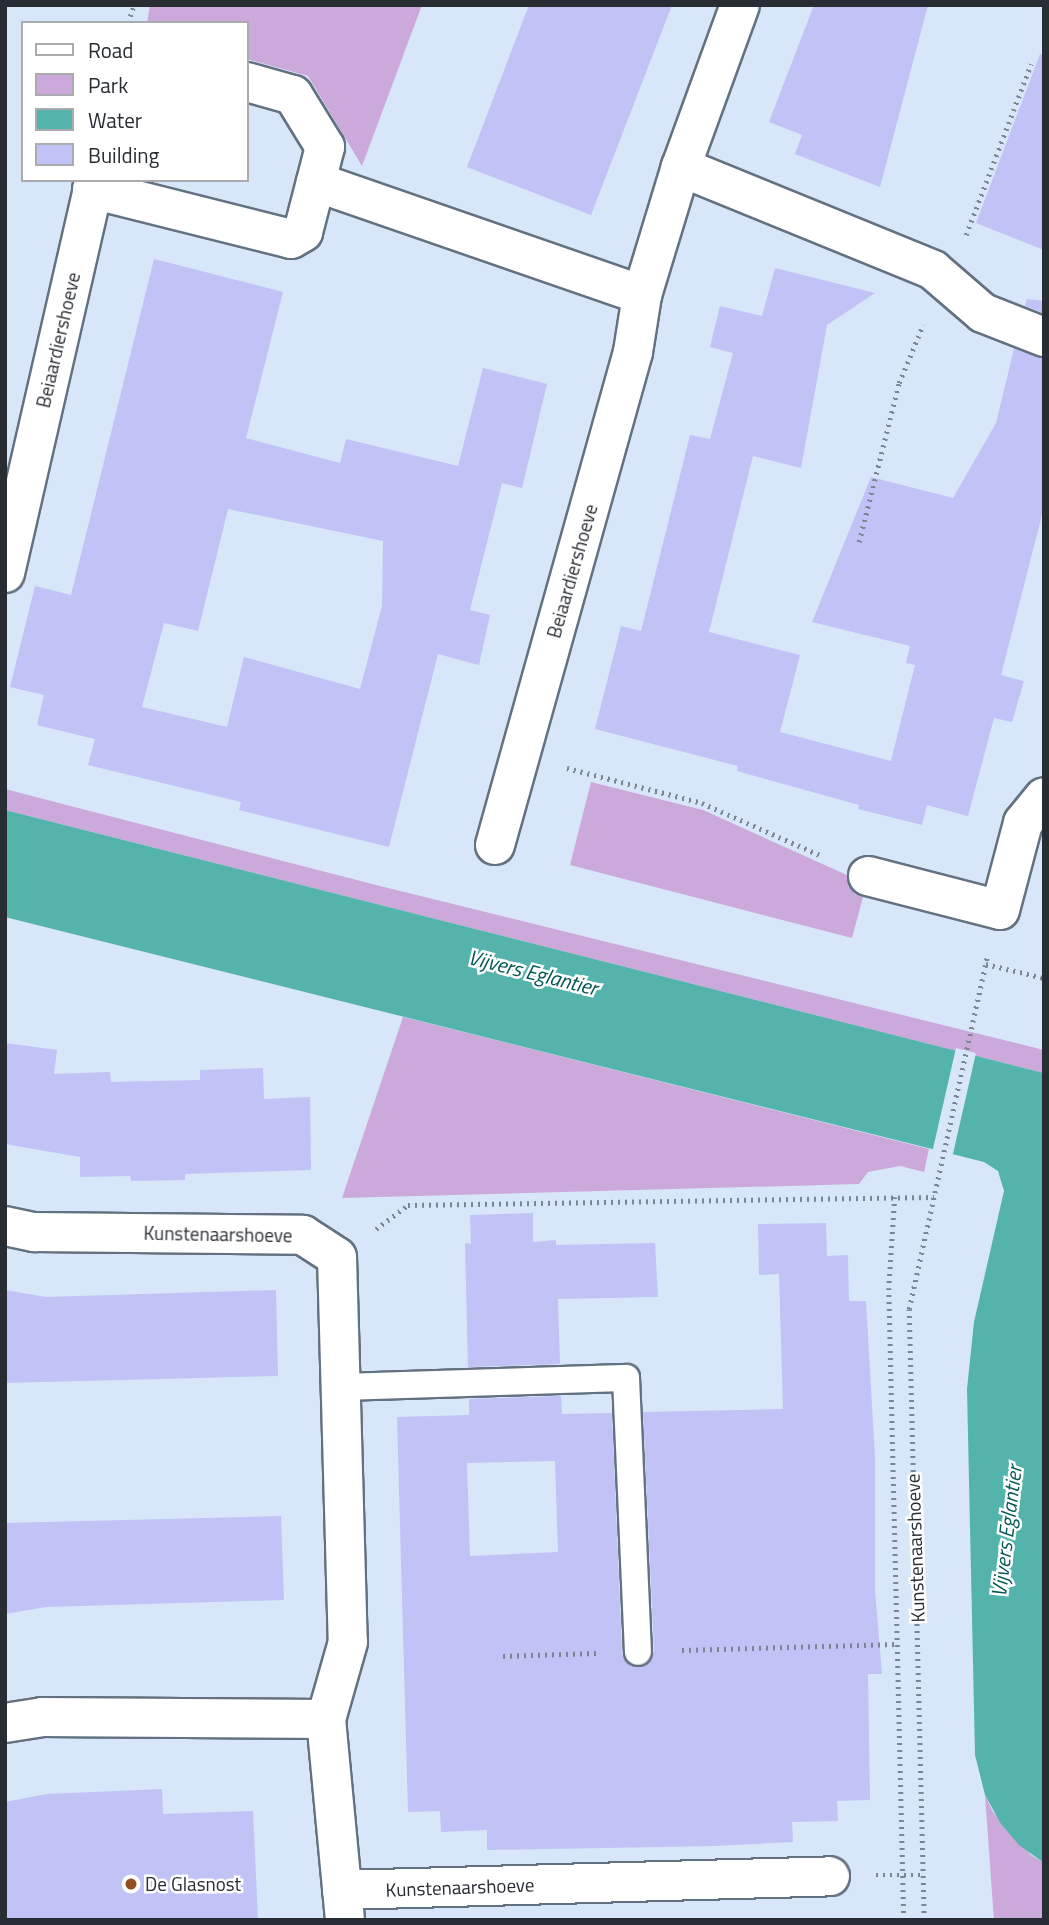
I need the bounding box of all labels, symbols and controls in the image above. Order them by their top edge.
legend [21,21,248,182]
text: Road [88,34,133,66]
text: Park [88,69,128,101]
text: Water [88,104,142,136]
text: Building [88,139,159,171]
street label: Beiaardiershoeve [31,270,85,410]
street label: Beiaardiershoeve [542,501,602,641]
water label: Vijvers Eglantier [466,944,600,1000]
street label: Kunstenaarshoeve [143,1221,293,1247]
water label: Vijvers Eglantier [985,1464,1027,1598]
street label: Kunstenaarshoeve [901,1473,929,1623]
place label: De Glasnost [145,1873,241,1895]
street label: Kunstenaarshoeve [385,1873,535,1901]
marker: De Glasnost [123,1876,139,1892]

